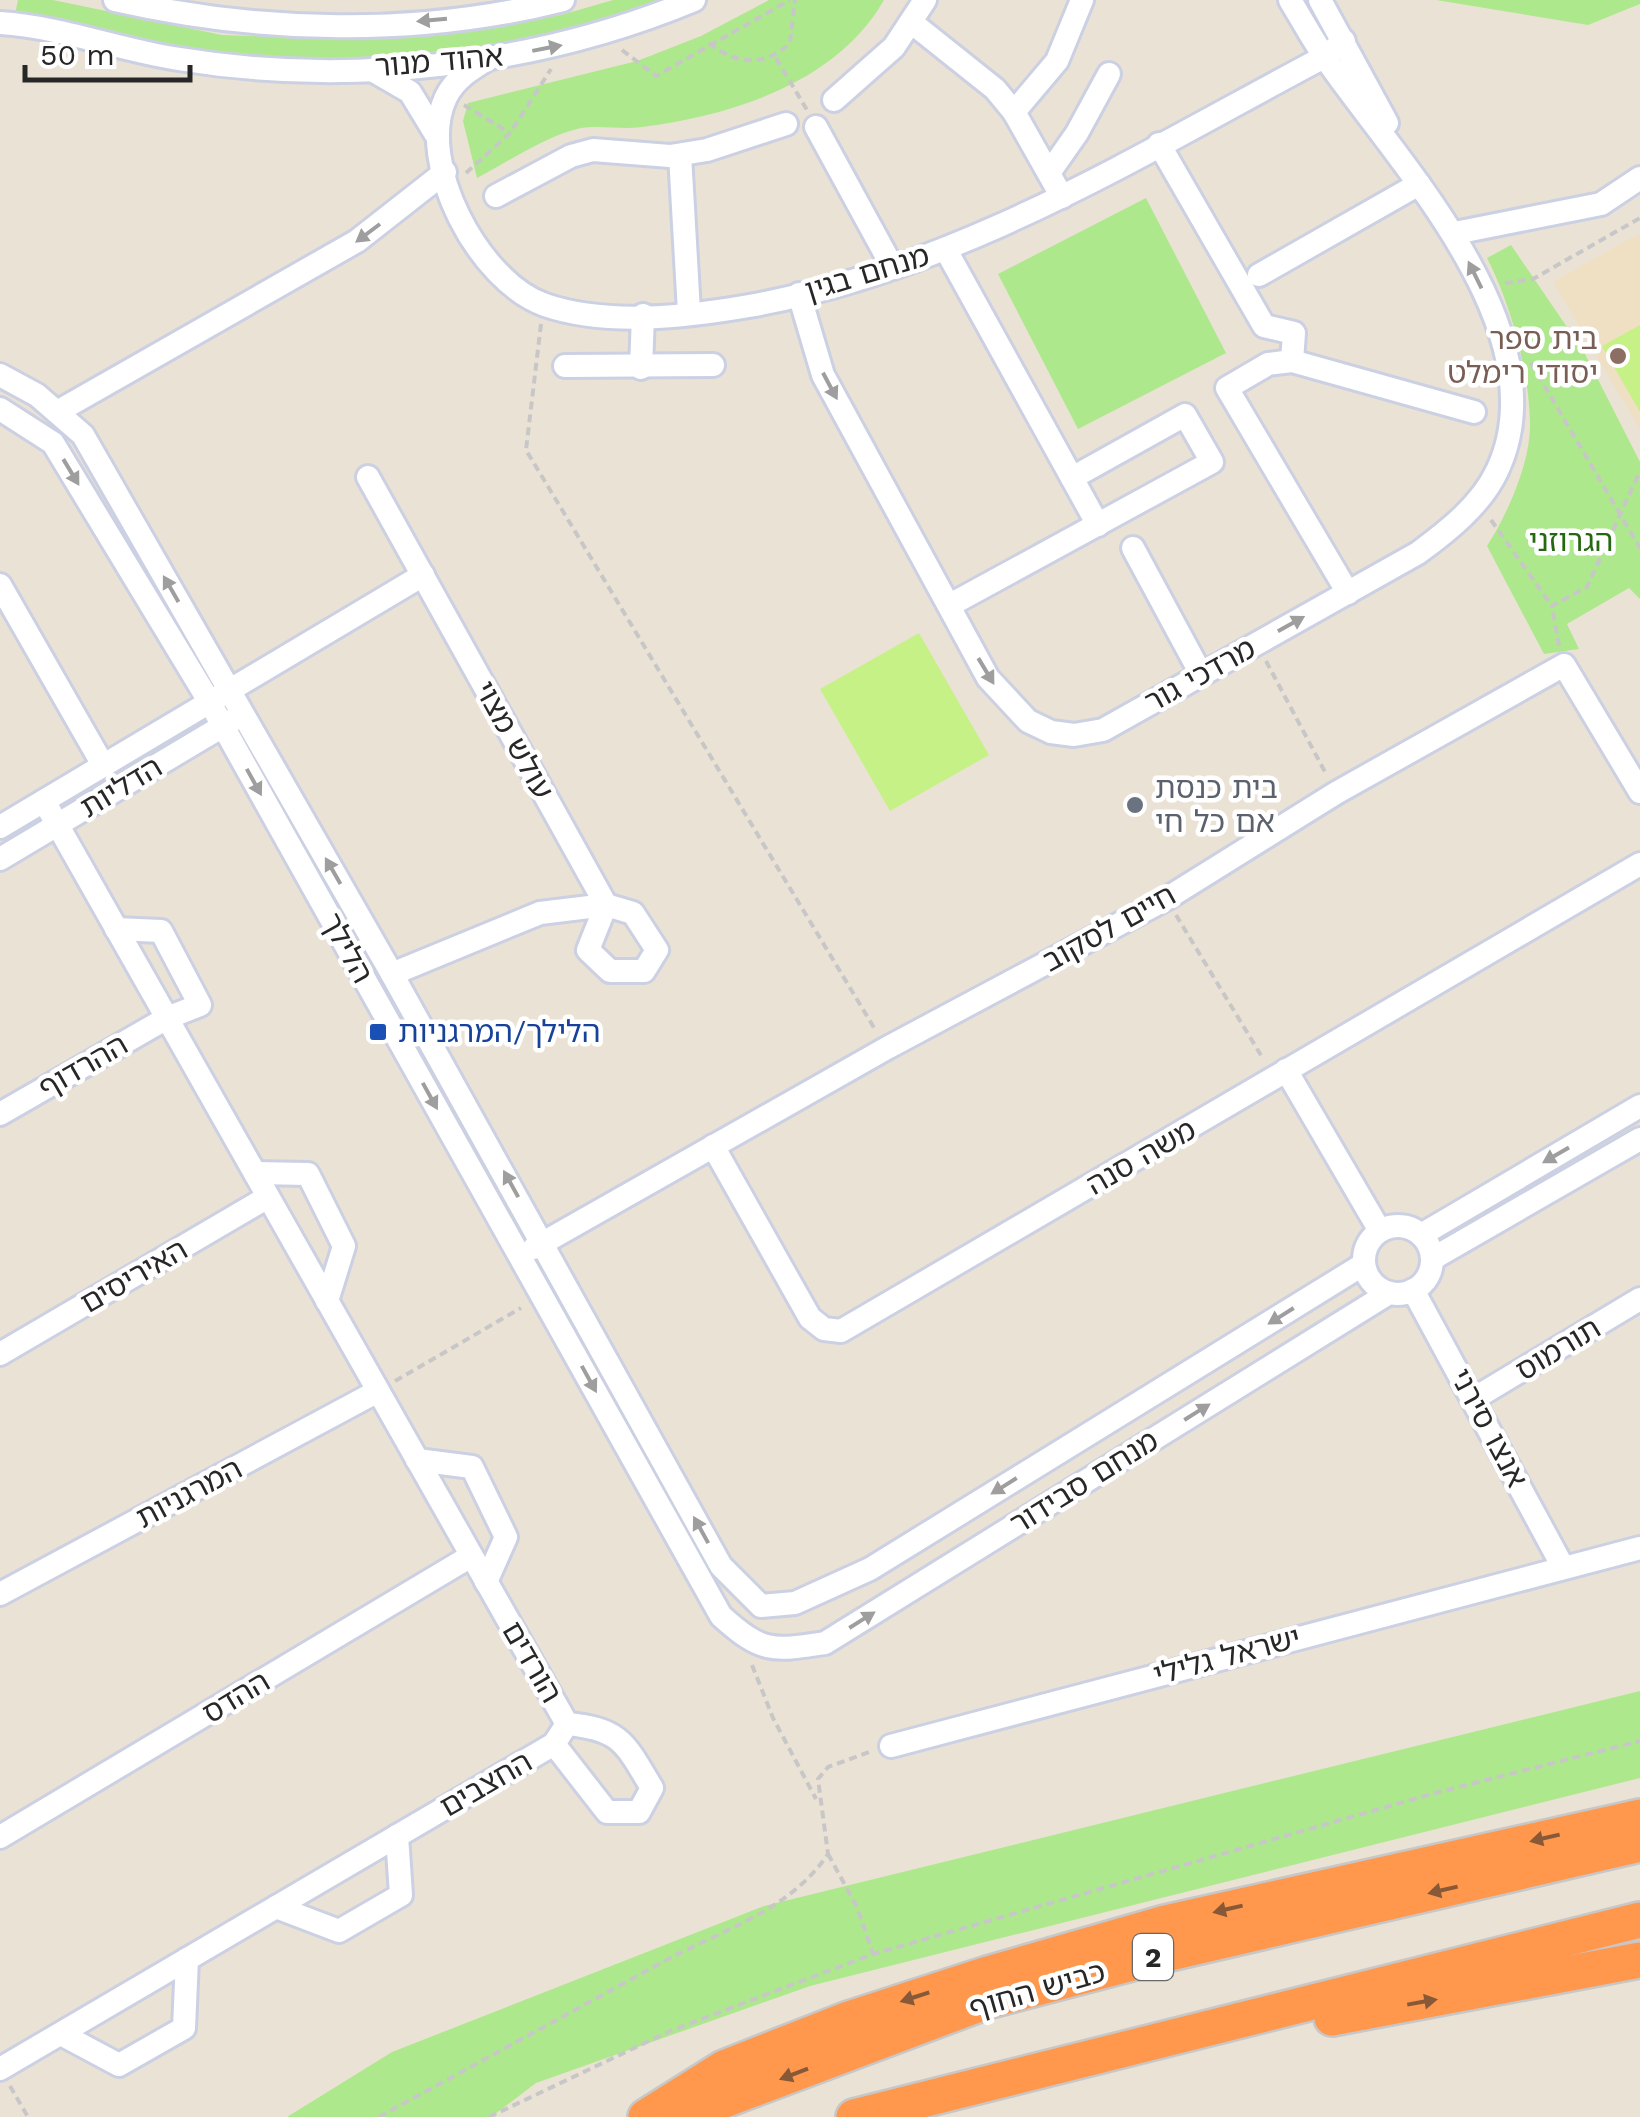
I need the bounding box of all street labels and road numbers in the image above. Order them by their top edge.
street label: אהוד מנור [373,37,505,84]
street label: מנחם בגין [801,237,933,308]
street label: מרדכי גור [1138,630,1261,719]
street label: עולש מצוי [468,675,561,805]
street label: הדליות [74,749,168,825]
street label: חיים לסקוב [1036,877,1181,978]
street label: הלילך [314,907,381,989]
street label: ההרדוף [32,1026,134,1105]
street label: משה סנה [1080,1111,1202,1202]
street label: האיריסים [74,1231,193,1320]
street label: תורמוס [1509,1310,1606,1387]
street label: אנצו סירני [1444,1362,1535,1493]
street label: מנחם סבידור [1003,1422,1164,1541]
street label: המרגניות [130,1450,248,1535]
street label: הורדים [495,1615,570,1709]
street label: ישראל גלילי [1150,1619,1304,1692]
street label: ההדס [196,1663,276,1730]
street label: החצבים [434,1743,538,1824]
road number: 2 [1133,1934,1173,1980]
street label: כביש החוף [965,1953,1109,2026]

